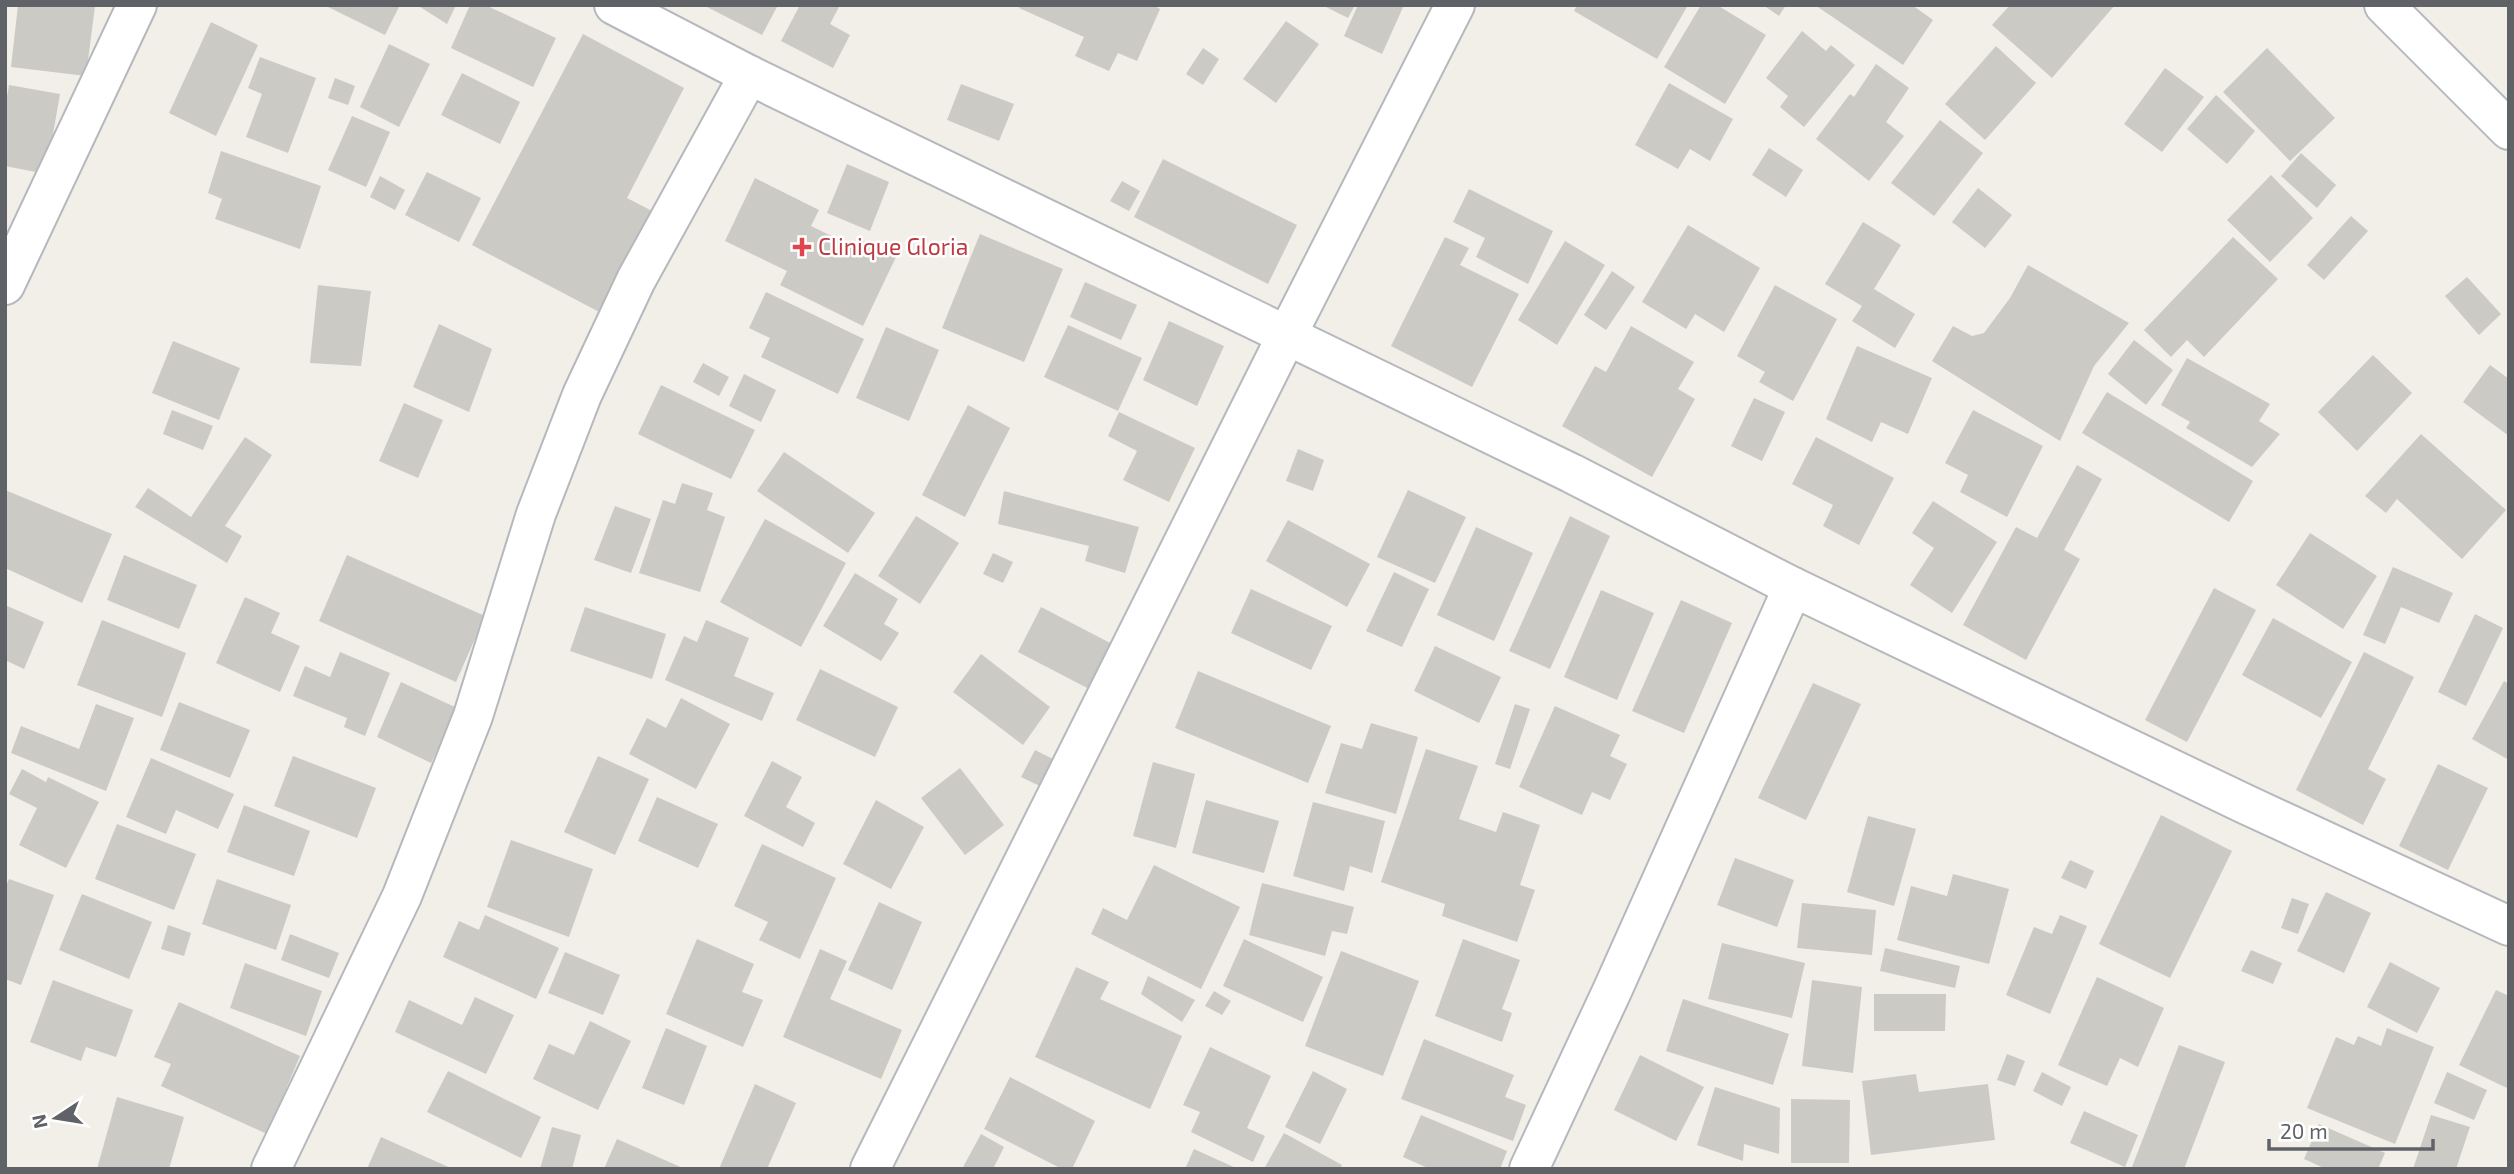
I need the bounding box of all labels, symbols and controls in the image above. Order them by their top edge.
place label: Clinique Gloria [818,232,968,260]
marker: Clinique Gloria [792,237,812,257]
north arrow [21,1083,91,1153]
scale bar [2269,1108,2434,1152]
text: N [26,1113,52,1131]
text: 20 m [2280,1118,2328,1143]

